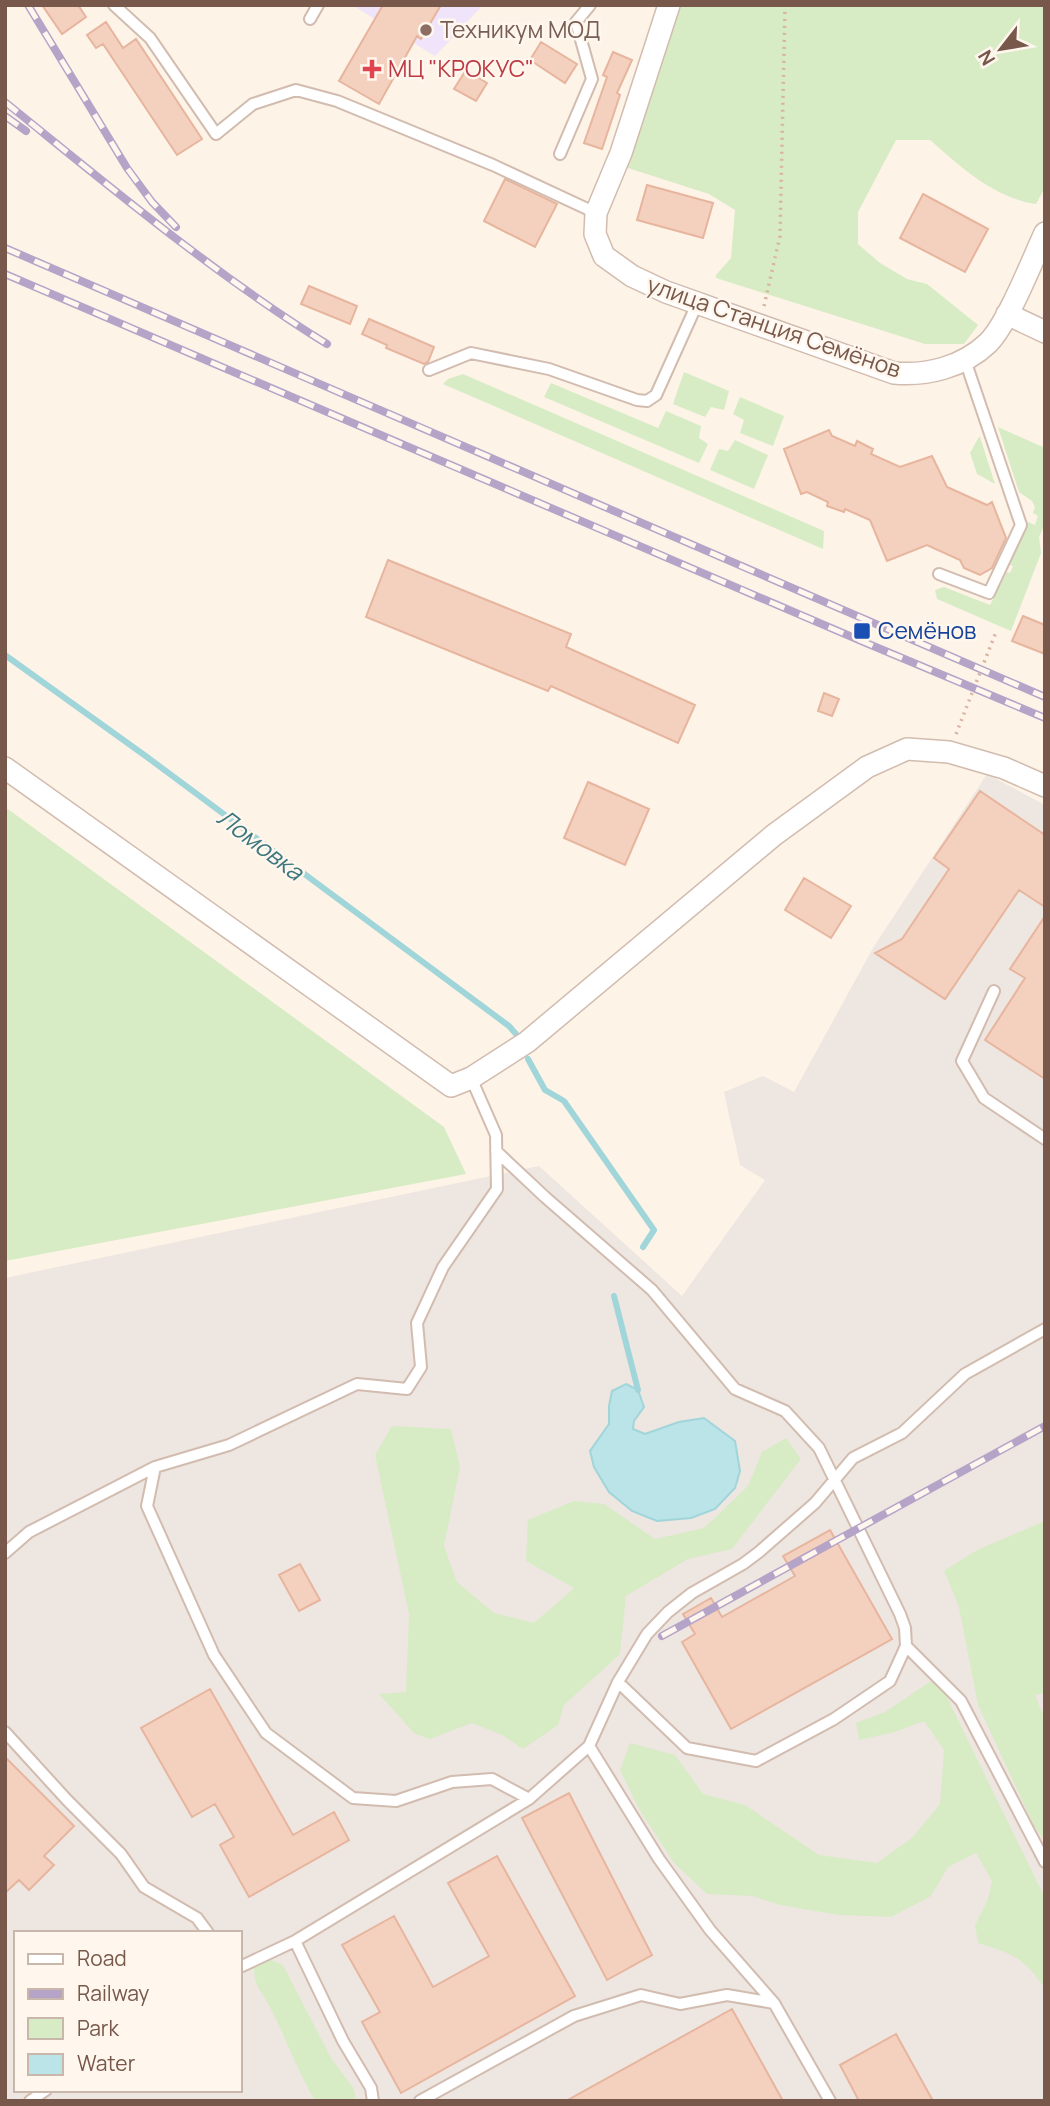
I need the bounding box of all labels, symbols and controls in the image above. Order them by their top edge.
place label: Техникум МОД [440,13,600,45]
north arrow [966,14,1036,84]
marker: Техникум МОД [418,22,434,38]
text: N [972,45,1001,70]
place label: МЦ "КРОКУС" [388,52,534,84]
marker: МЦ "КРОКУС" [362,59,382,79]
street label: улица Станция Семёнов [643,268,906,385]
place label: Семёнов [878,614,976,646]
marker: Семёнов [852,621,872,641]
water label: Ломовка [211,801,312,888]
legend [14,1931,242,2092]
text: Road [77,1944,127,1972]
text: Railway [77,1979,149,2007]
text: Park [77,2014,119,2042]
text: Water [77,2049,136,2077]

